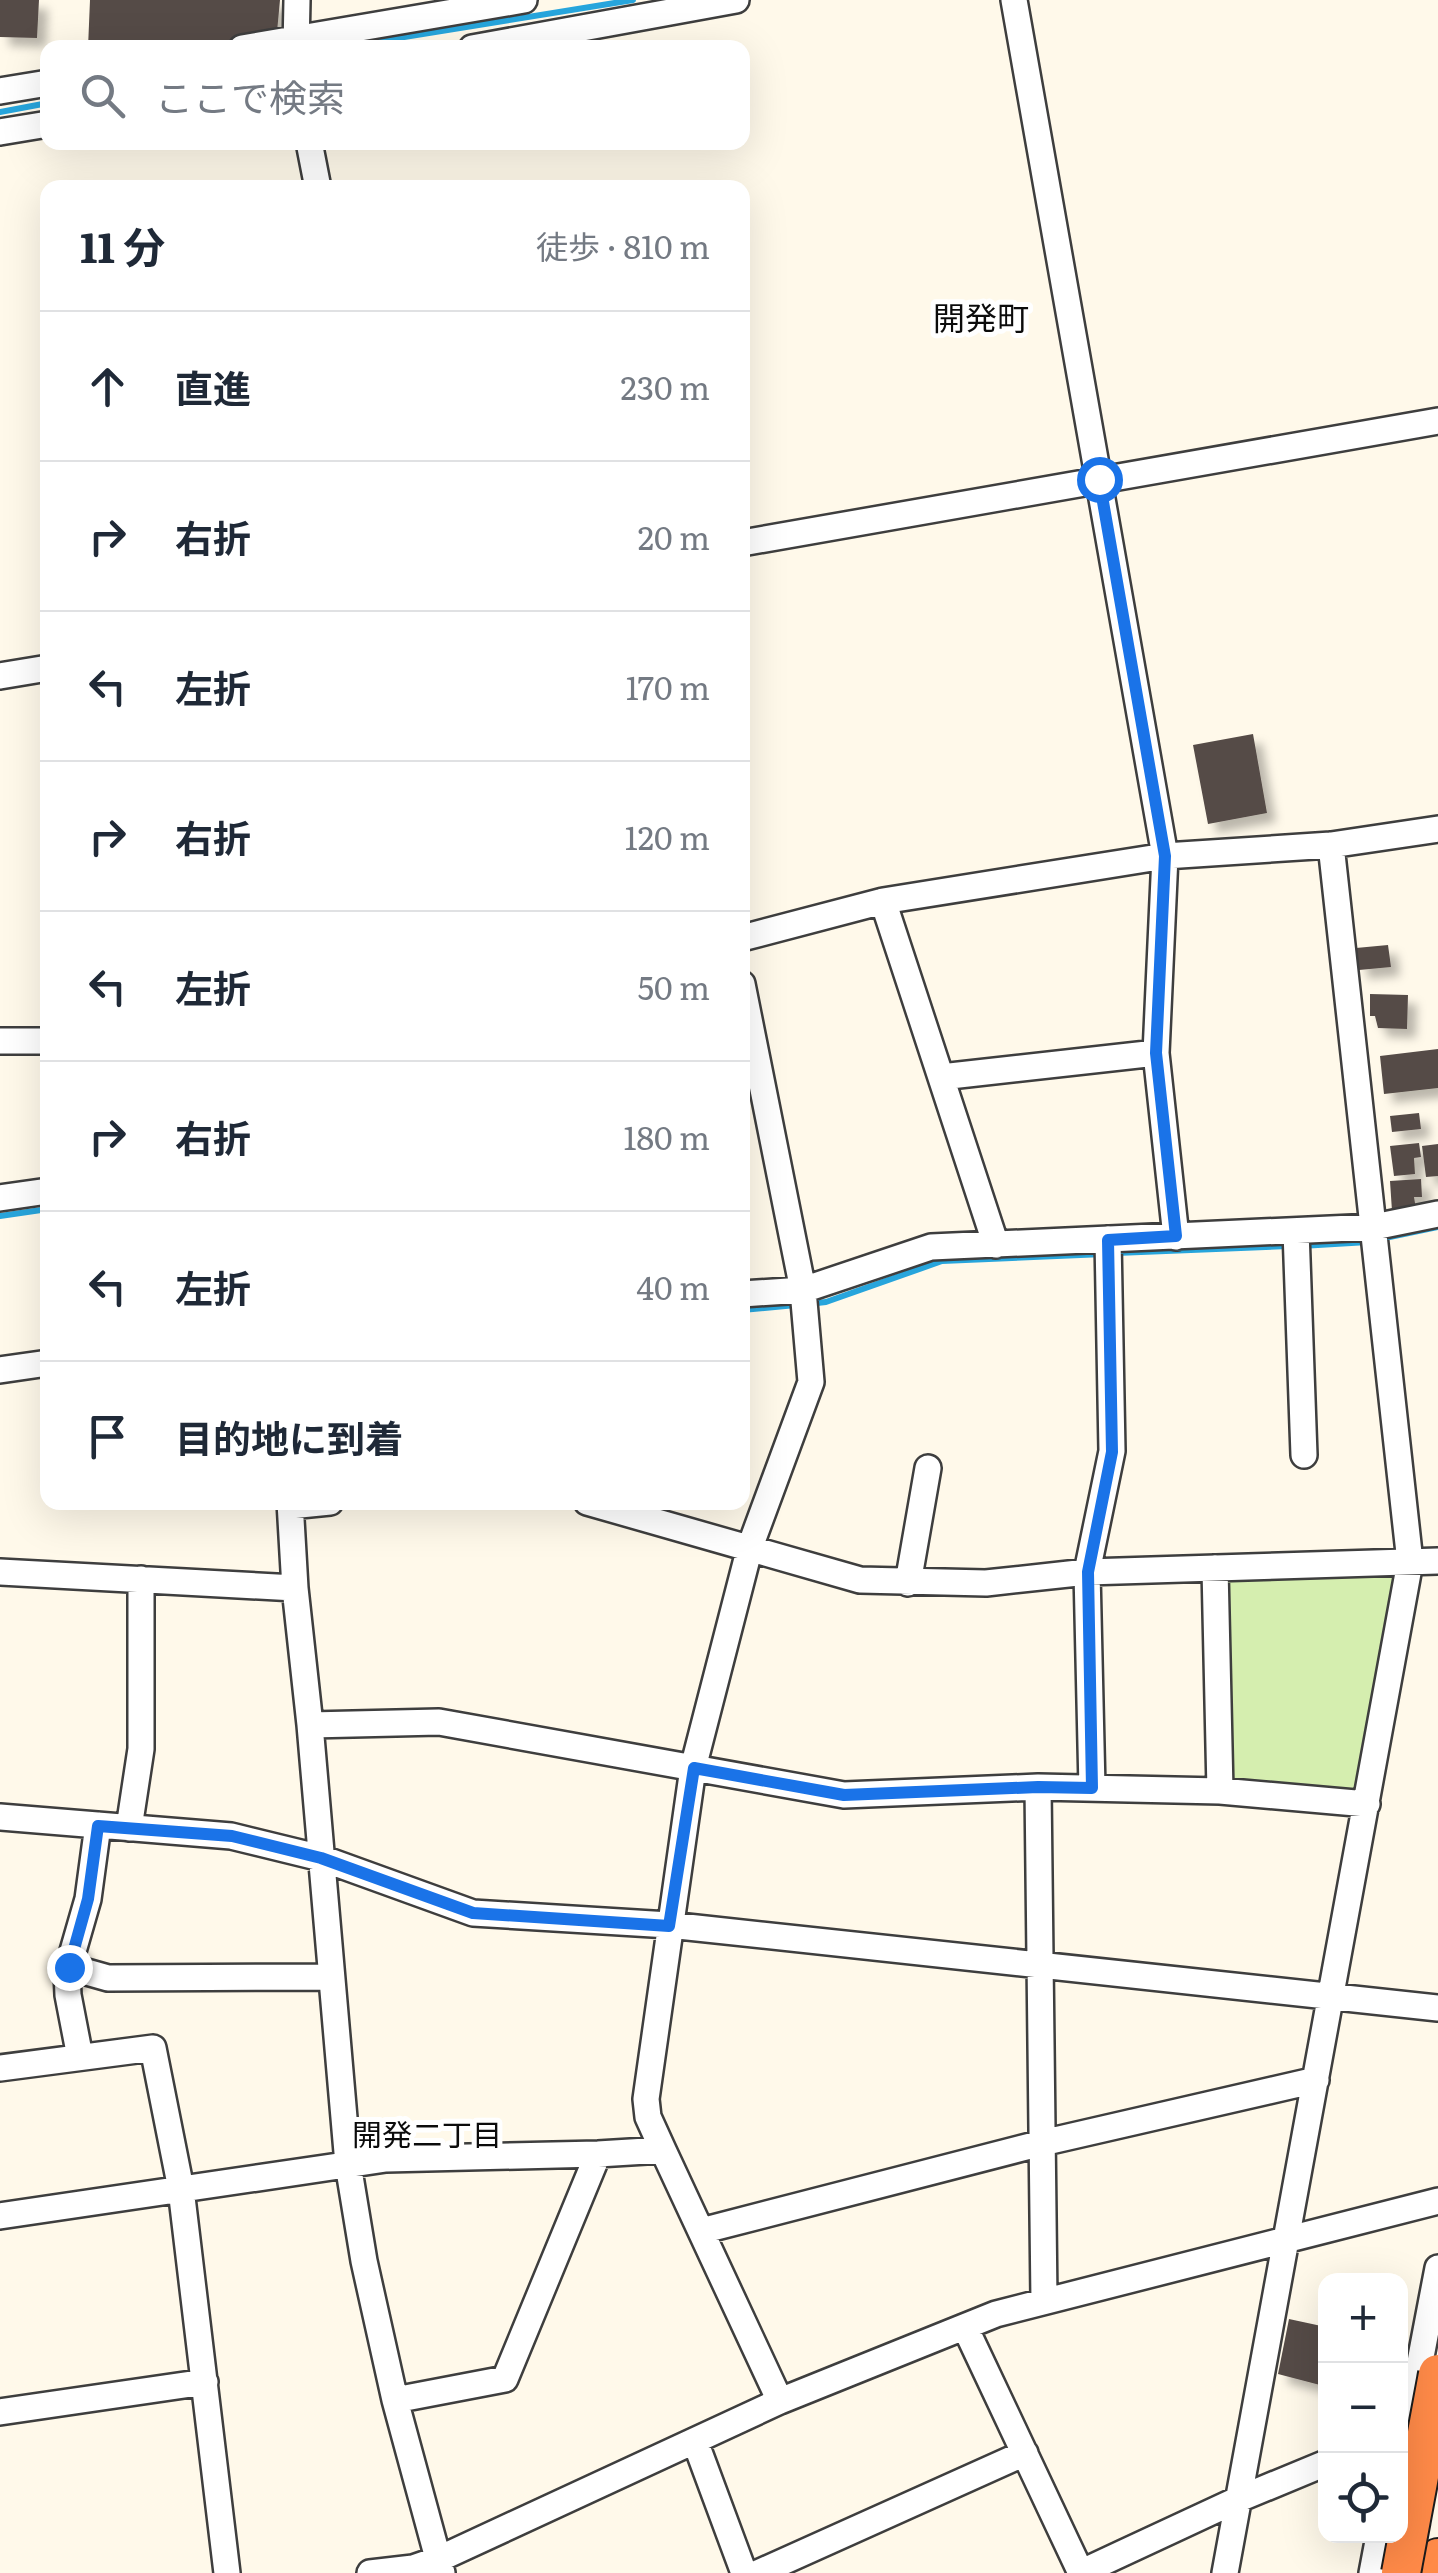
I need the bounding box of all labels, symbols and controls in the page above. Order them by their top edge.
search box [40,40,750,150]
text: ここで検索 [155,67,345,124]
icon: search [75,68,130,123]
text: 11 分 [80,214,165,276]
text: 徒歩 · 810 m [536,221,710,269]
district label: 開発町 [933,292,1029,340]
text: 直進 [175,358,251,415]
icon: ahead [80,359,135,414]
text: 230 m [620,362,710,410]
route start [1077,457,1123,503]
text: 右折 [175,508,251,565]
icon: right [80,509,135,564]
text: 20 m [638,512,710,560]
text: 左折 [175,658,251,715]
icon: left [80,659,135,714]
text: 170 m [626,662,710,710]
text: 右折 [175,808,251,865]
icon: right [80,809,135,864]
text: 120 m [625,812,710,860]
text: 左折 [175,958,251,1015]
icon: left [80,959,135,1014]
text: 50 m [638,962,710,1010]
text: 右折 [175,1108,251,1165]
icon: right [80,1109,135,1164]
text: 180 m [623,1112,710,1160]
text: 左折 [175,1258,251,1315]
icon: left [80,1259,135,1314]
text: 40 m [636,1262,710,1310]
text: 目的地に到着 [175,1408,403,1465]
icon: arrive [80,1409,135,1464]
route end [47,1945,93,1991]
district label: 開発二丁目 [352,2111,502,2155]
map controls [1318,2273,1408,2543]
button: + [1318,2273,1408,2363]
button: − [1318,2363,1408,2453]
button: locate [1318,2453,1408,2543]

